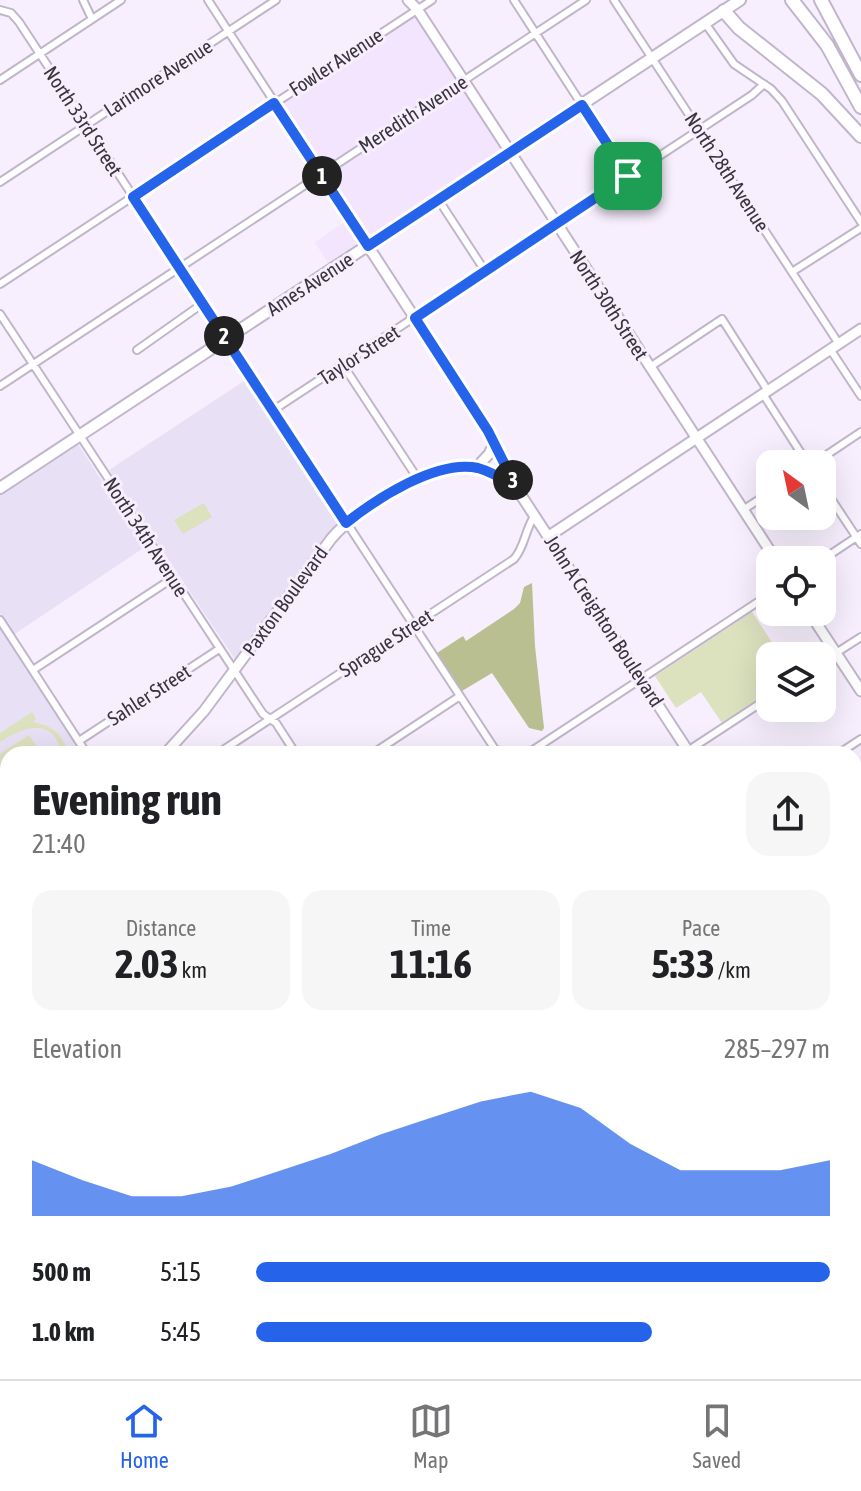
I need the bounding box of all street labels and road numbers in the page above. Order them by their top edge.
street label: Fowler Avenue [285,23,387,100]
street label: Larimore Avenue [99,34,216,121]
street label: North 33rd Street [39,62,127,180]
street label: Meredith Avenue [354,70,471,157]
street label: North 28th Avenue [680,108,774,236]
street label: North 30th Street [565,246,654,364]
street label: Ames Avenue [262,247,357,320]
street label: Taylor Street [314,320,404,389]
street label: North 34th Avenue [99,473,193,601]
street label: John A Creighton Boulevard [540,531,669,711]
street label: Paxton Boulevard [237,542,332,660]
street label: Sprague Street [335,604,437,681]
street label: Sahler Street [103,659,195,730]

